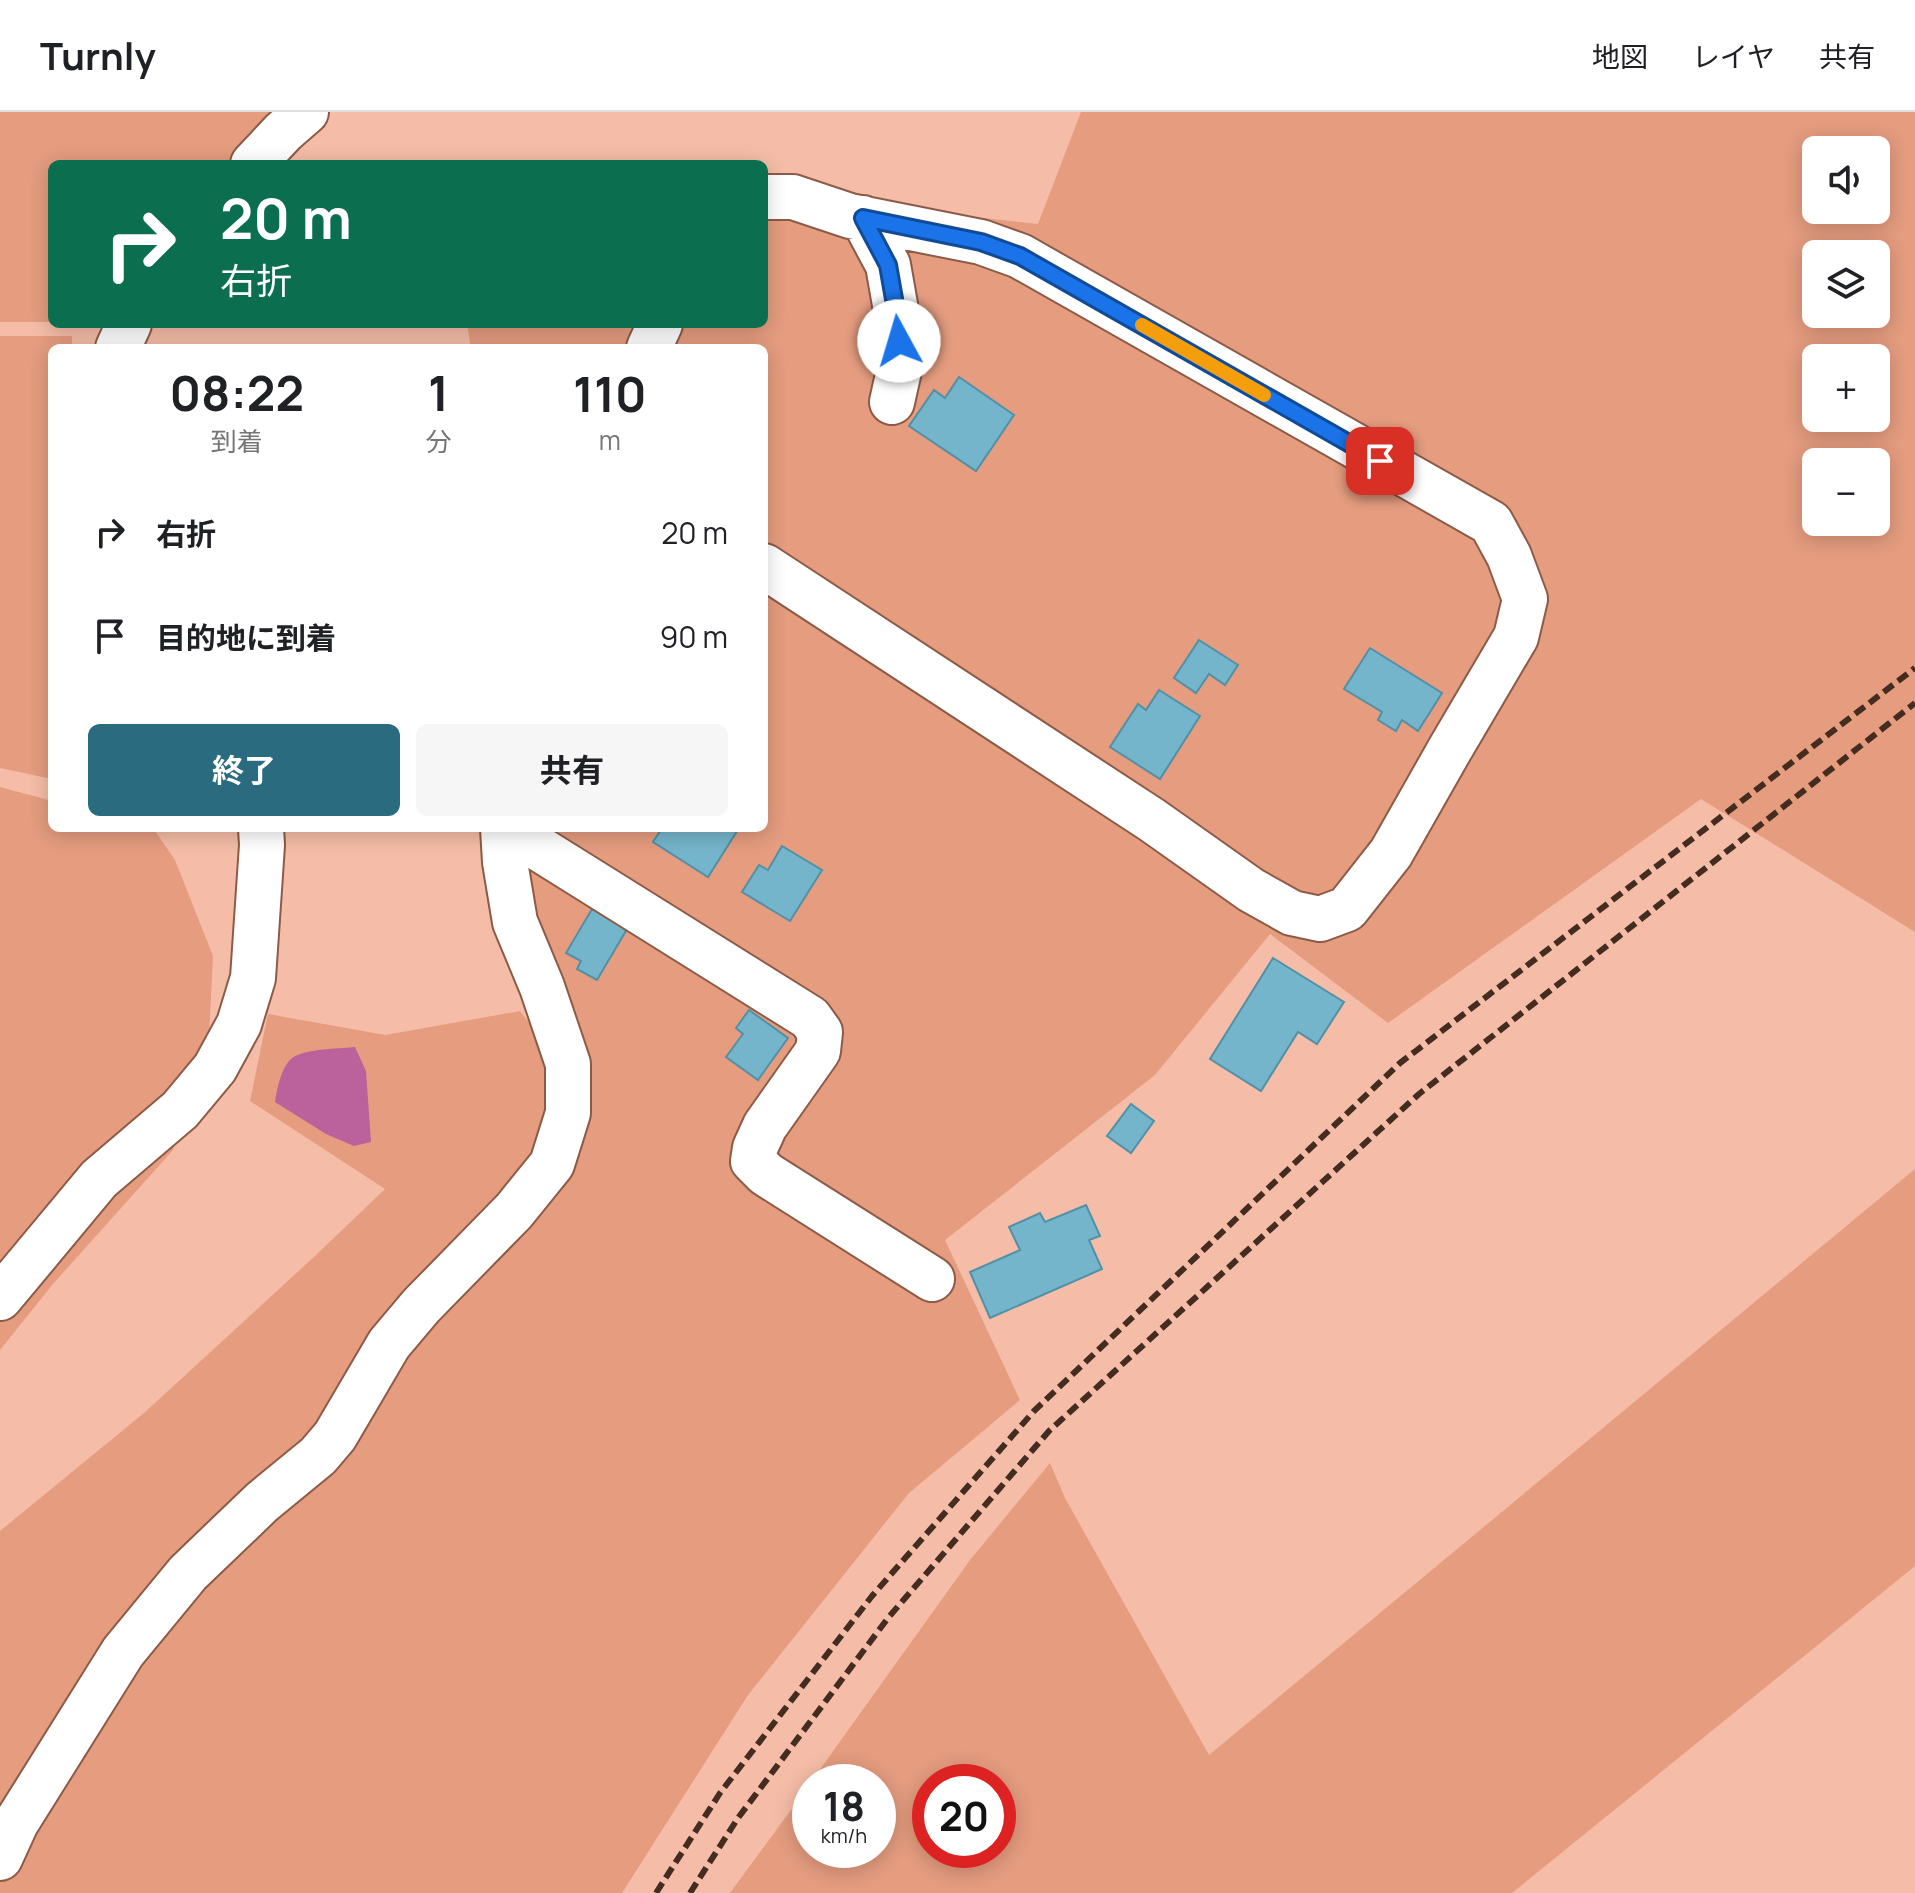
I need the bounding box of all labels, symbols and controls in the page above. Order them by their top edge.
text: Turnly [40,29,156,81]
text: 地図 [1592,37,1648,75]
text: レイヤ [1692,37,1775,75]
text: 共有 [1819,37,1875,75]
map controls [1802,136,1890,536]
button: sound [1802,136,1890,224]
text: 20 m [220,179,352,256]
icon: right [88,192,192,296]
button: layers [1802,240,1890,328]
text: 右折 [220,256,292,305]
position arrow [857,299,941,383]
button: + [1802,344,1890,432]
text: 08:22 [169,360,304,425]
text: 1 [428,360,449,425]
text: 110 [573,361,647,426]
text: m [599,422,621,458]
text: 到着 [211,423,263,459]
text: 分 [425,423,451,459]
pin [1346,427,1414,495]
icon: arrive [1358,439,1402,483]
button: − [1802,448,1890,536]
icon: right [88,510,132,554]
text: 20 m [661,512,728,553]
text: 右折 [156,513,216,554]
icon: arrive [88,614,132,658]
text: 90 m [660,616,728,657]
text: 目的地に到着 [156,617,336,658]
button: 終了 [88,724,400,816]
button: 共有 [416,724,728,816]
speed limit sign: 20 [912,1764,1016,1868]
text: 18 [823,1778,865,1833]
text: km/h [821,1822,867,1849]

